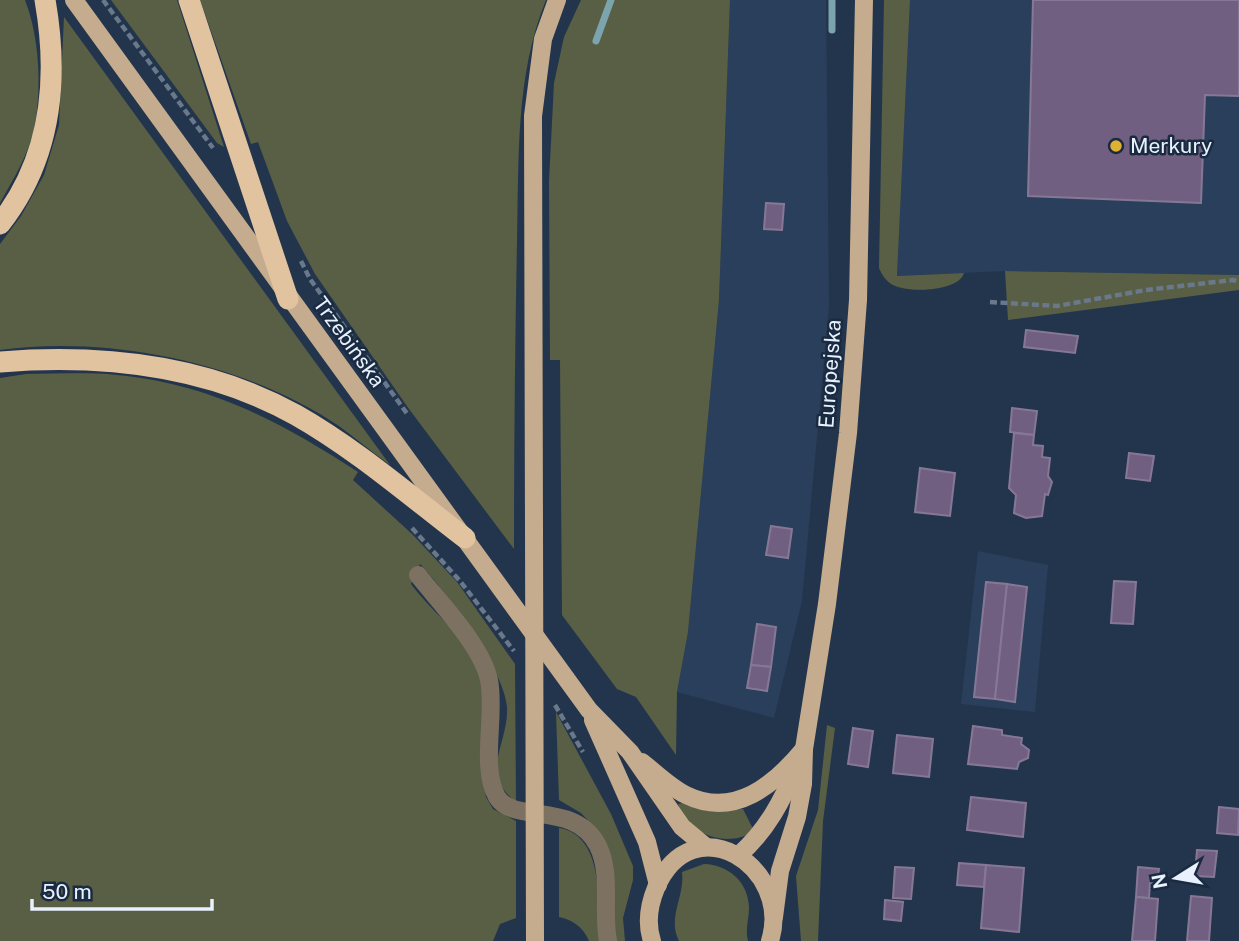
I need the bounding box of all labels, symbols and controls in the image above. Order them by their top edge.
place label: Merkury [1130,133,1212,158]
marker: Merkury [1108,138,1124,154]
street label: Trzebińska [308,292,391,392]
street label: Europejska [813,319,846,429]
north arrow [1141,843,1211,913]
scale bar [32,867,212,911]
text: N [1147,872,1172,891]
text: 50 m [42,879,92,904]

